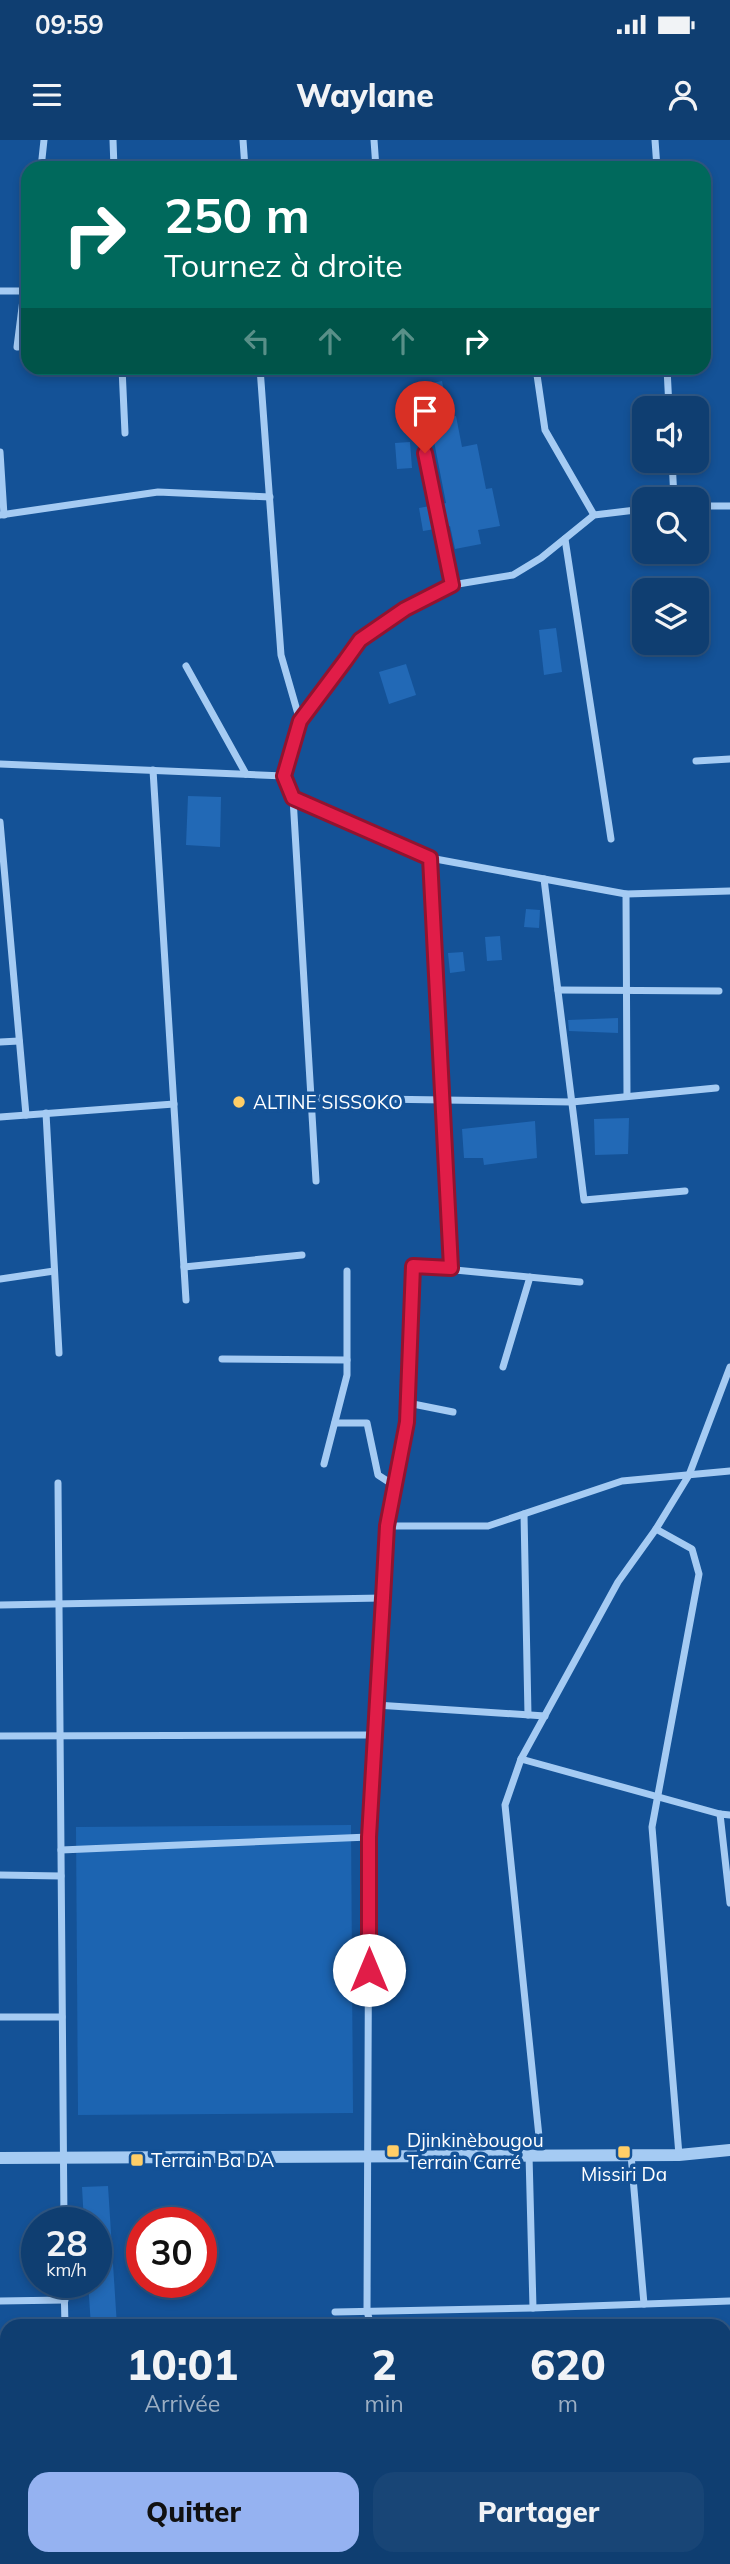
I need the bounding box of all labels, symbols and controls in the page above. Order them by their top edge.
text: 09:59 [35,8,104,41]
text: Waylane [296,75,434,115]
icon: menu [28,76,66,114]
icon: person [664,76,702,114]
text: 250 m [164,184,310,245]
icon: right [49,189,140,280]
text: Tournez à droite [164,245,403,285]
icon: left [238,322,276,360]
icon: ahead [311,322,349,360]
icon: ahead [384,322,422,360]
icon: right [457,322,495,360]
pin [395,381,455,453]
icon: arrive [406,392,444,430]
map controls [632,396,709,655]
button: sound [632,396,709,473]
button: search [632,487,709,564]
button: layers [632,578,709,655]
place label: ALTINE SISSOKO [253,1090,403,1114]
marker: ALTINE SISSOKO [231,1094,247,1110]
position arrow [332,1933,406,2007]
place label: Djinkinèbougou Terrain Carré [407,2128,544,2174]
marker: Djinkinèbougou Terrain Carré [385,2143,401,2159]
marker: Missiri Da [616,2144,632,2160]
place label: Terrain Ba DA [151,2148,274,2172]
marker: Terrain Ba DA [129,2152,145,2168]
place label: Missiri Da [581,2162,667,2186]
speed limit sign: 30 [126,2207,217,2298]
text: 28 [45,2221,88,2265]
text: km/h [46,2258,87,2281]
text: 10:01 [126,2338,238,2391]
text: 2 [371,2338,397,2391]
text: 620 [530,2338,606,2391]
text: Arrivée [144,2389,220,2418]
text: min [364,2389,404,2418]
text: m [558,2389,578,2418]
button: Quitter [28,2472,359,2552]
button: Partager [373,2472,704,2552]

